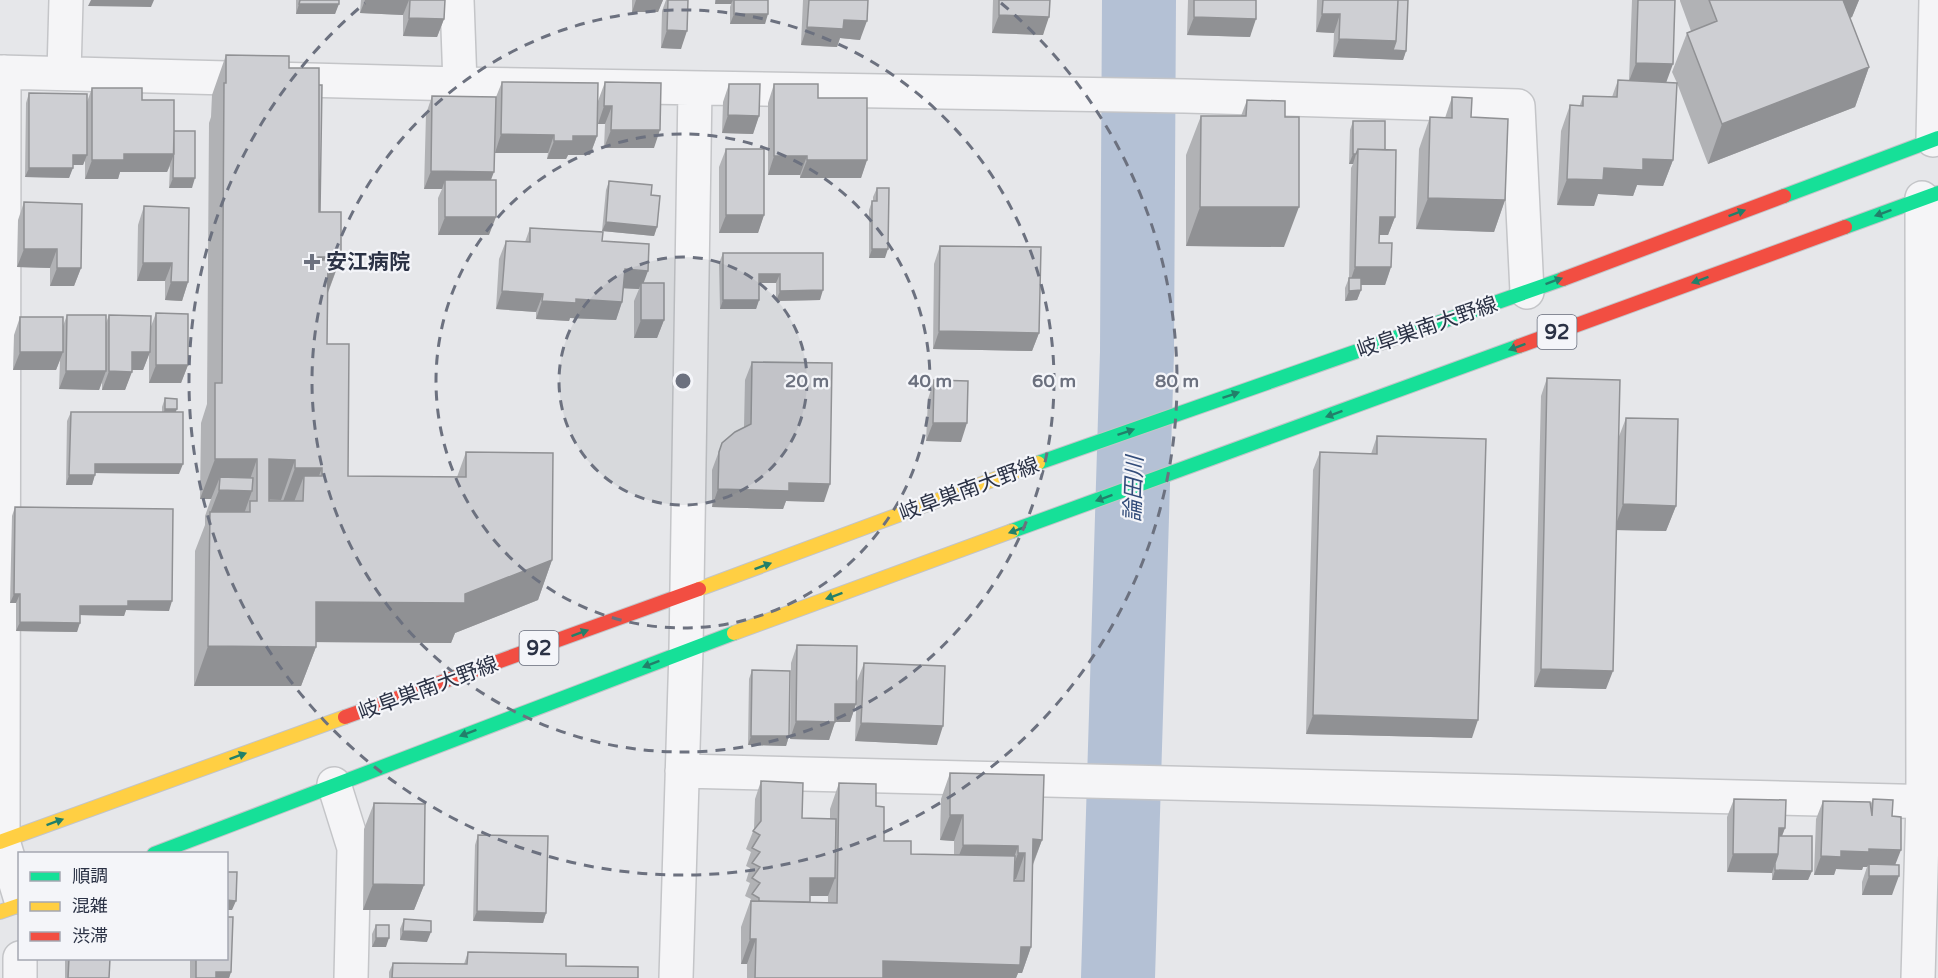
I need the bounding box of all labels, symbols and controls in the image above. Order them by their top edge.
one-way arrow [1728,208,1746,218]
one-way arrow [1874,208,1892,218]
place label: 安江病院 [326,250,410,275]
marker: 安江病院 [303,253,321,271]
one-way arrow [1691,275,1709,285]
one-way arrow [1545,276,1563,286]
street label: 岐阜巣南大野線 [1354,292,1501,363]
road number: 92 [1538,315,1576,349]
one-way arrow [1508,342,1526,352]
text: 20 m [785,370,829,392]
text: 40 m [908,370,952,392]
text: 60 m [1032,370,1076,392]
text: 80 m [1155,370,1199,392]
centre of rings [673,371,693,391]
one-way arrow [1222,390,1240,399]
one-way arrow [1324,409,1342,419]
one-way arrow [1117,426,1135,436]
street label: 岐阜巣南大野線 [896,453,1043,526]
water label: 論田川 [1120,454,1148,522]
one-way arrow [1095,493,1113,503]
one-way arrow [1008,525,1026,535]
one-way arrow [754,561,772,570]
one-way arrow [824,592,842,602]
one-way arrow [571,628,589,637]
road number: 92 [520,631,558,665]
street label: 岐阜巣南大野線 [355,652,502,725]
one-way arrow [641,659,659,669]
one-way arrow [459,728,477,738]
one-way arrow [230,751,248,761]
one-way arrow [46,817,64,827]
legend [18,852,228,960]
text: 順調 [72,865,108,887]
text: 混雑 [72,895,108,917]
text: 渋滞 [72,925,108,947]

